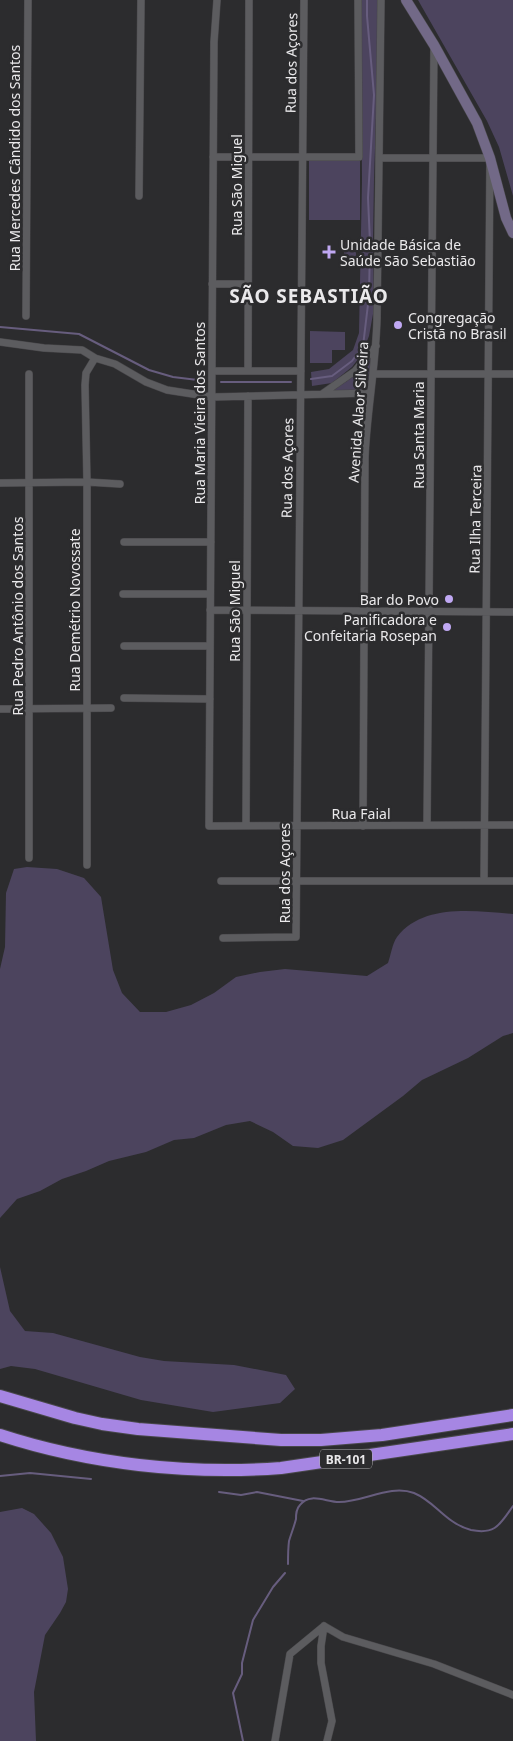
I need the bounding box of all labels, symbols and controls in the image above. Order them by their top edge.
street label: Rua dos Açores [281,12,301,113]
street label: Rua Mercedes Cândido dos Santos [5,44,24,271]
street label: Rua São Miguel [227,134,246,236]
place label: Unidade Básica de Saúde São Sebastião [340,235,476,270]
marker: Unidade Básica de Saúde São Sebastião [322,245,336,259]
district label: SÃO SEBASTIÃO [229,283,389,309]
place label: Congregação Cristã no Brasil [408,308,507,343]
marker: Congregação Cristã no Brasil [392,319,404,331]
street label: Rua Maria Vieira dos Santos [190,321,209,504]
street label: Avenida Alaor Silveira [344,341,372,483]
street label: Rua Santa Maria [409,381,428,489]
street label: Rua dos Açores [277,417,297,518]
street label: Rua Ilha Terceira [465,464,485,574]
street label: Rua Pedro Antônio dos Santos [8,516,27,715]
street label: Rua Demétrio Novossate [65,528,84,692]
street label: Rua São Miguel [225,560,244,662]
place label: Bar do Povo [360,590,439,609]
marker: Bar do Povo [443,593,455,605]
place label: Panificadora e Confeitaria Rosepan [304,610,437,645]
marker: Panificadora e Confeitaria Rosepan [441,621,453,633]
street label: Rua Faial [331,804,391,823]
street label: Rua dos Açores [275,822,294,923]
road number: BR-101 [320,1450,372,1468]

